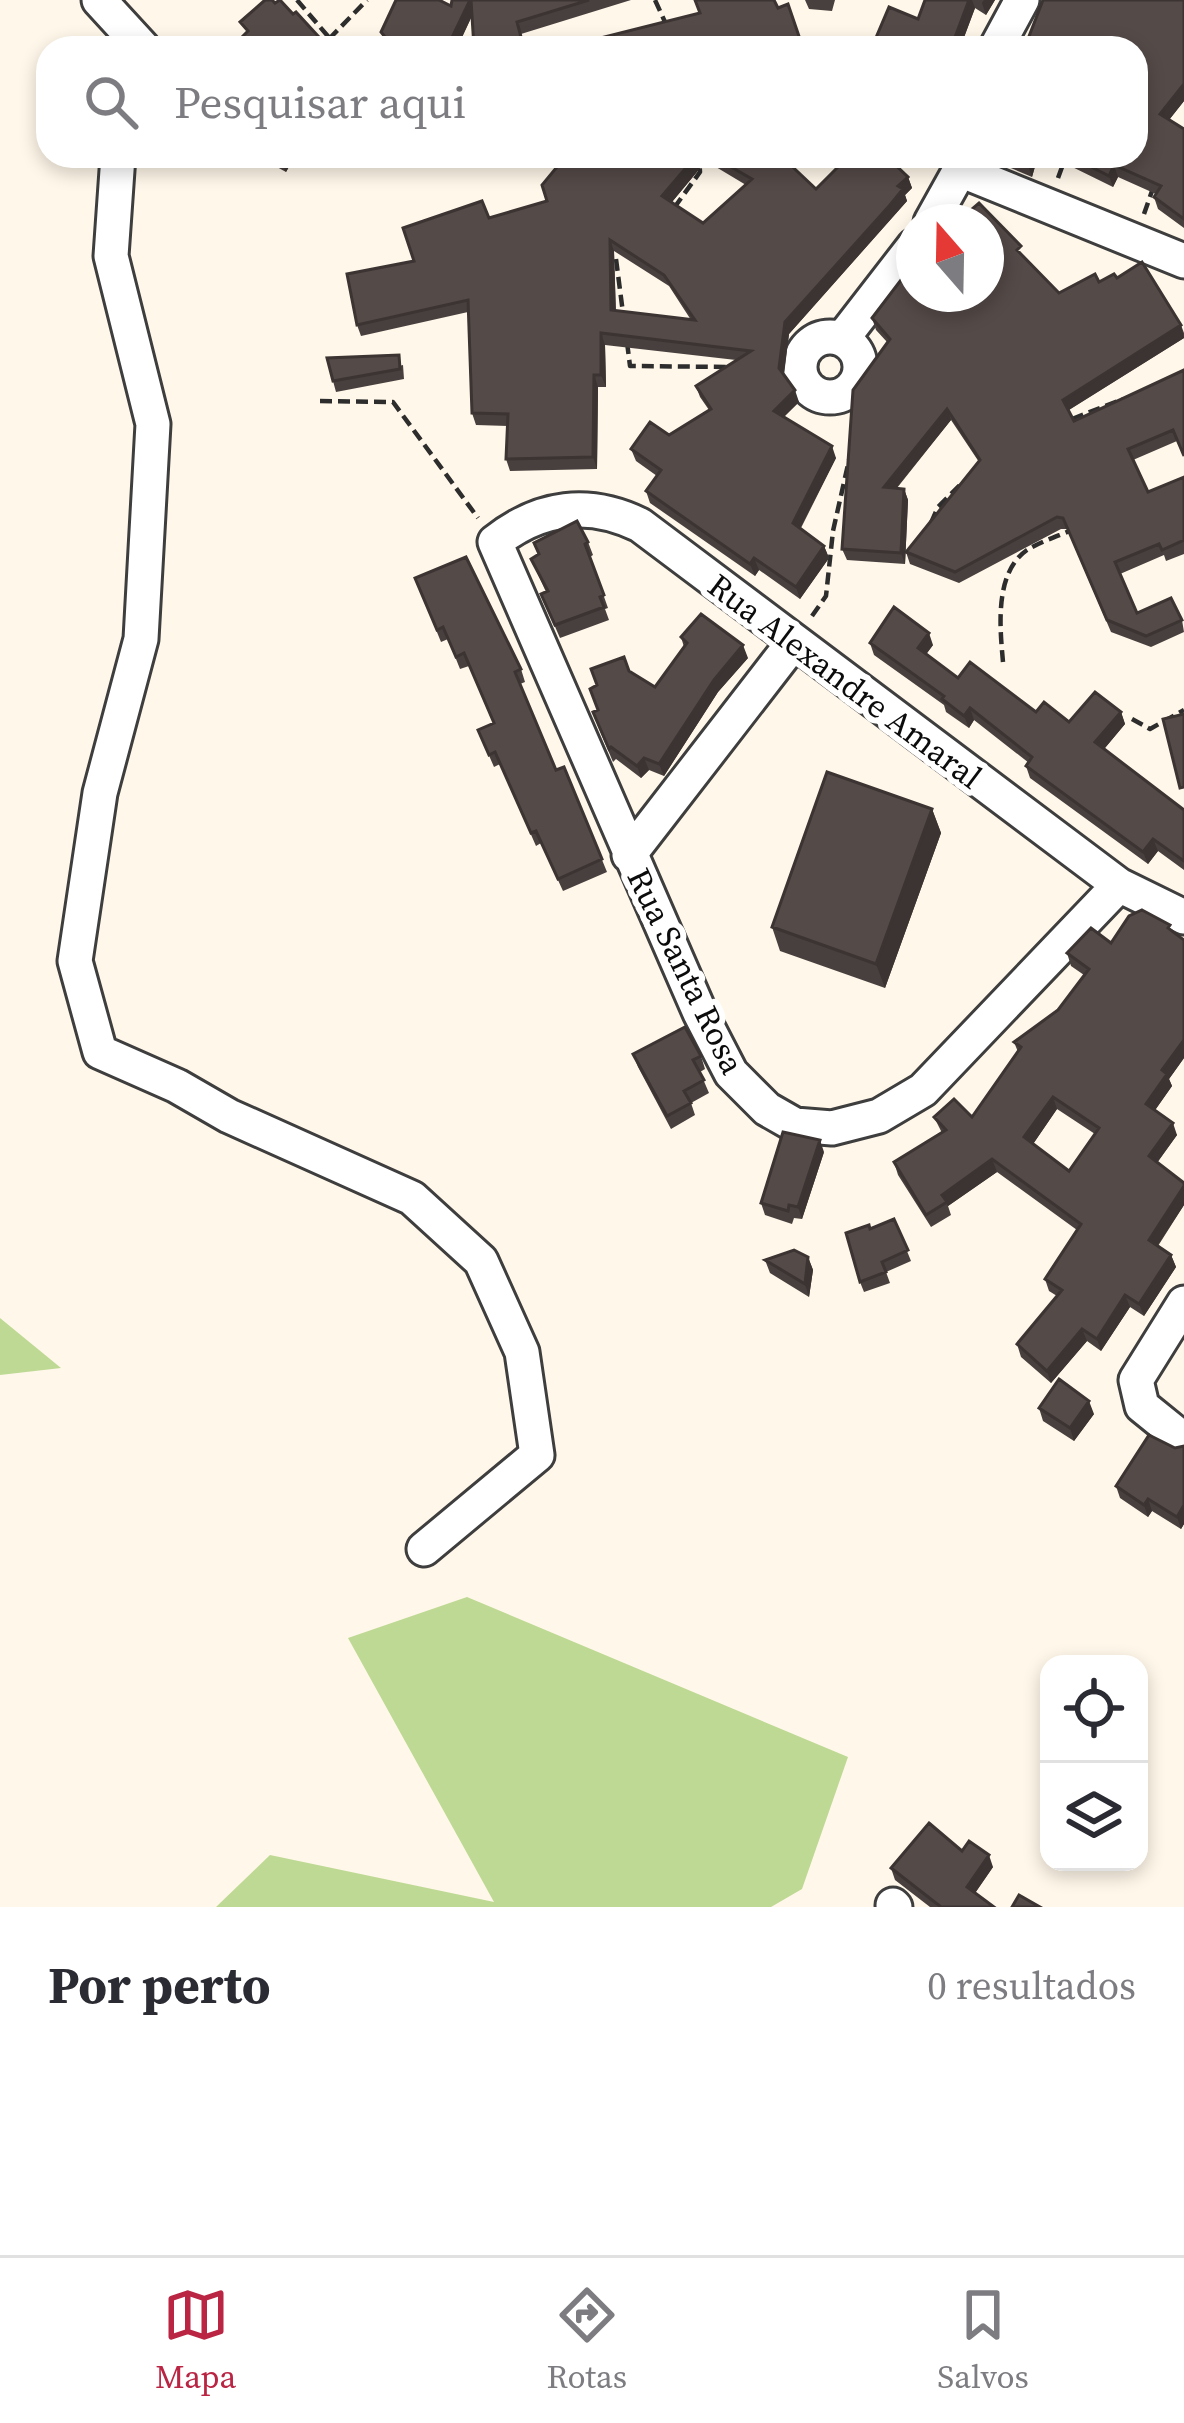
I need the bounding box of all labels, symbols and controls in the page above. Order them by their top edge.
search box [36,36,1148,168]
icon: search [78,69,144,135]
text: Pesquisar aqui [174,71,466,133]
north arrow [896,204,1004,312]
street label: Rua Alexandre Amaral [699,563,991,799]
street label: Rua Santa Rosa [617,861,755,1082]
map controls [1040,1655,1148,1871]
button: locate [1040,1655,1148,1763]
button: layers [1040,1763,1148,1871]
text: Por perto [48,1950,271,2020]
text: 0 resultados [927,1959,1136,2012]
tab: Mapa [155,2282,236,2399]
tab: Rotas [546,2282,627,2399]
tab: Salvos [937,2282,1029,2399]

